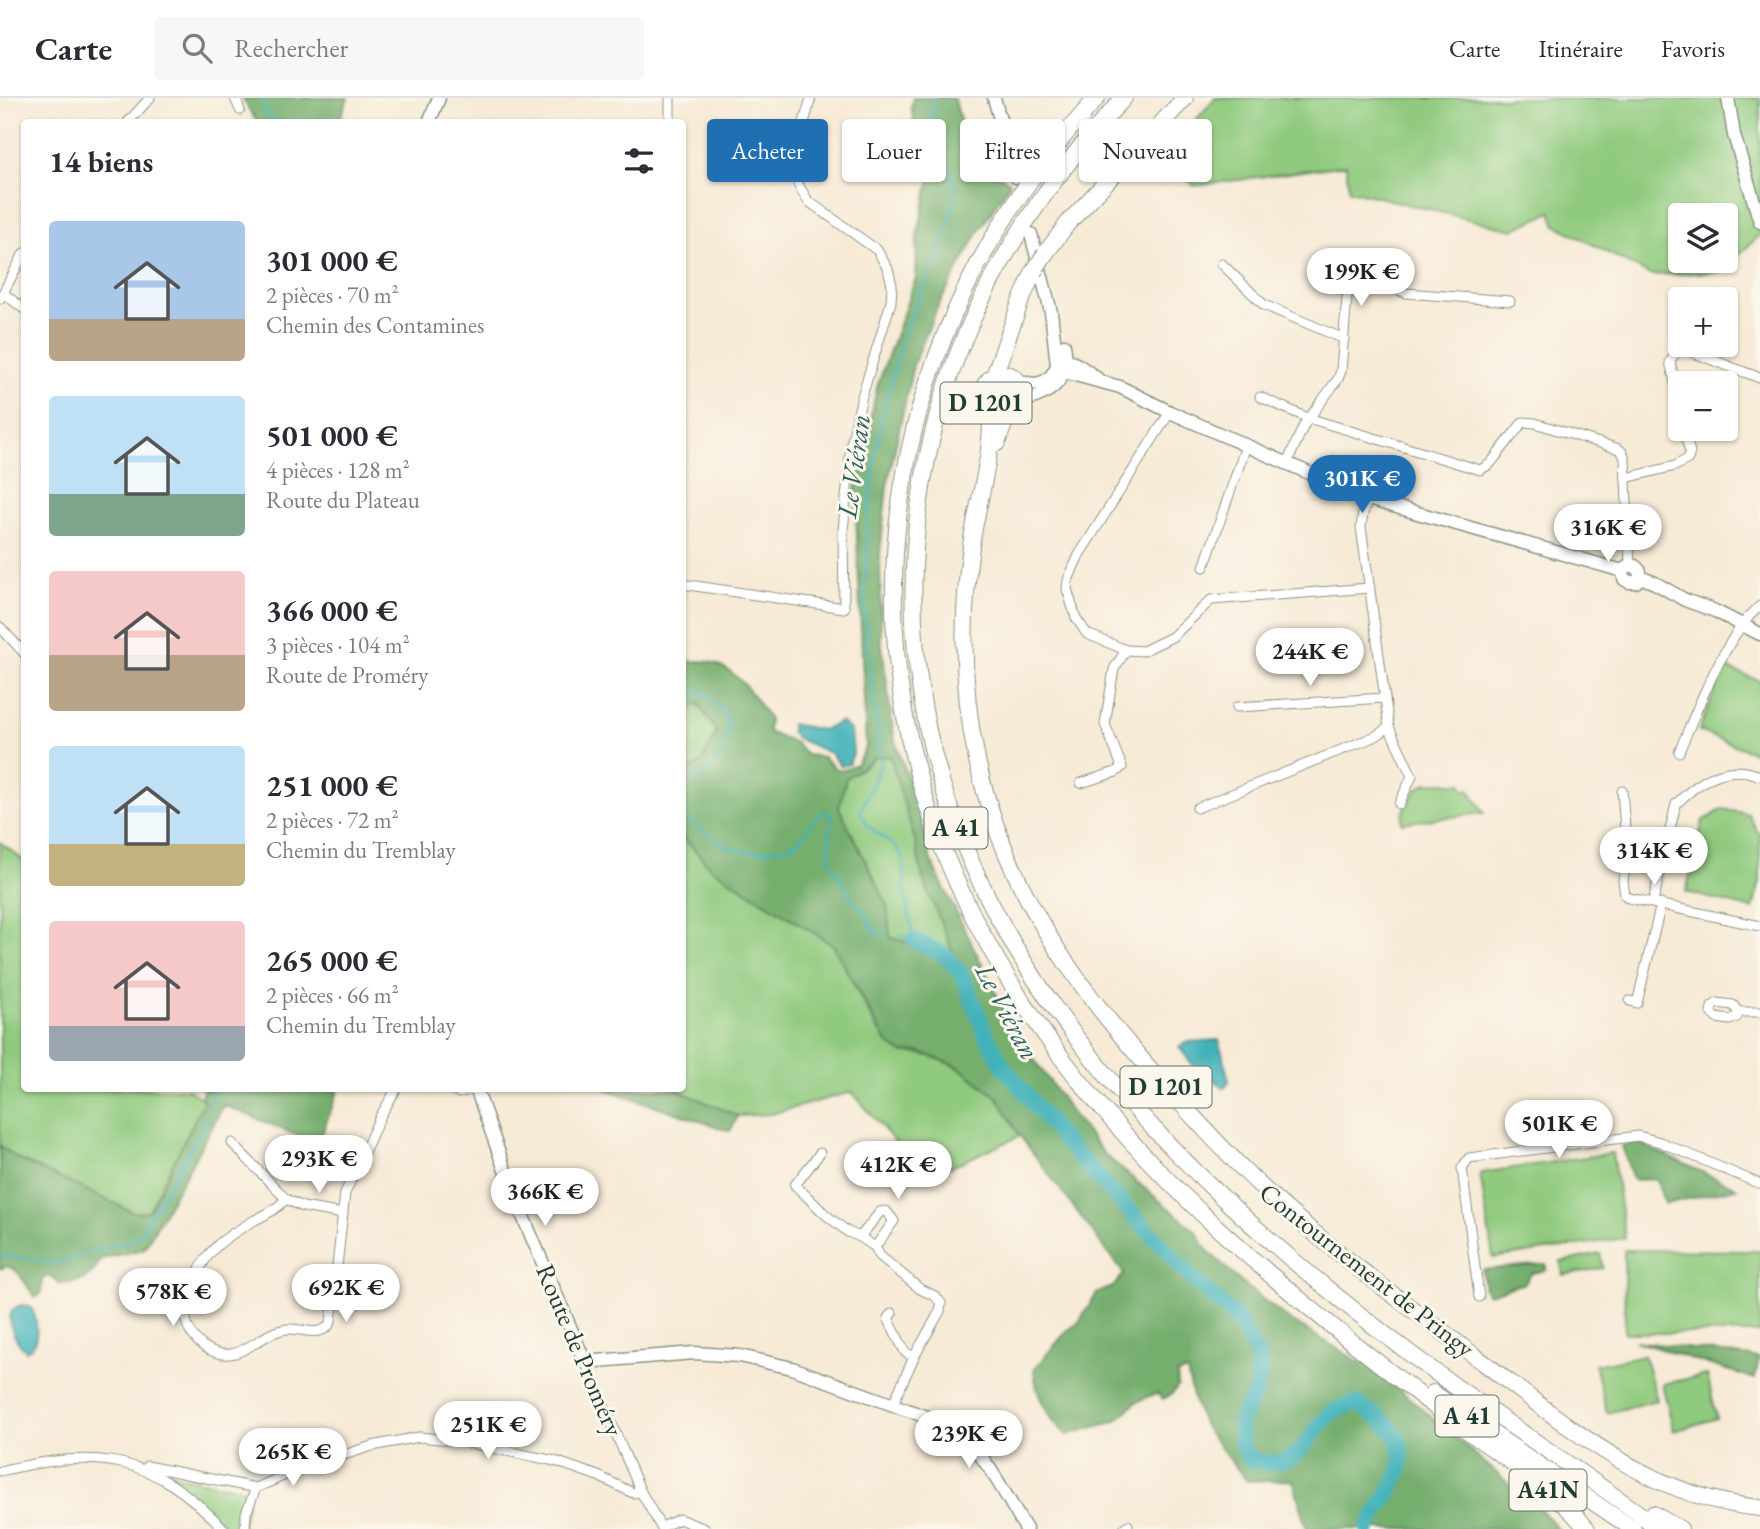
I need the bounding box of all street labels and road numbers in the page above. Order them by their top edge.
road number: D 1201 [940,382,1032,424]
road number: A 41 [925,808,988,848]
road number: D 1201 [1120,1066,1212,1107]
street label: Contournement de Pringy [1252,1175,1482,1365]
street label: Route de Proméry [529,1259,632,1442]
road number: A 41 [1436,1396,1498,1436]
road number: A41N [1510,1470,1586,1510]

